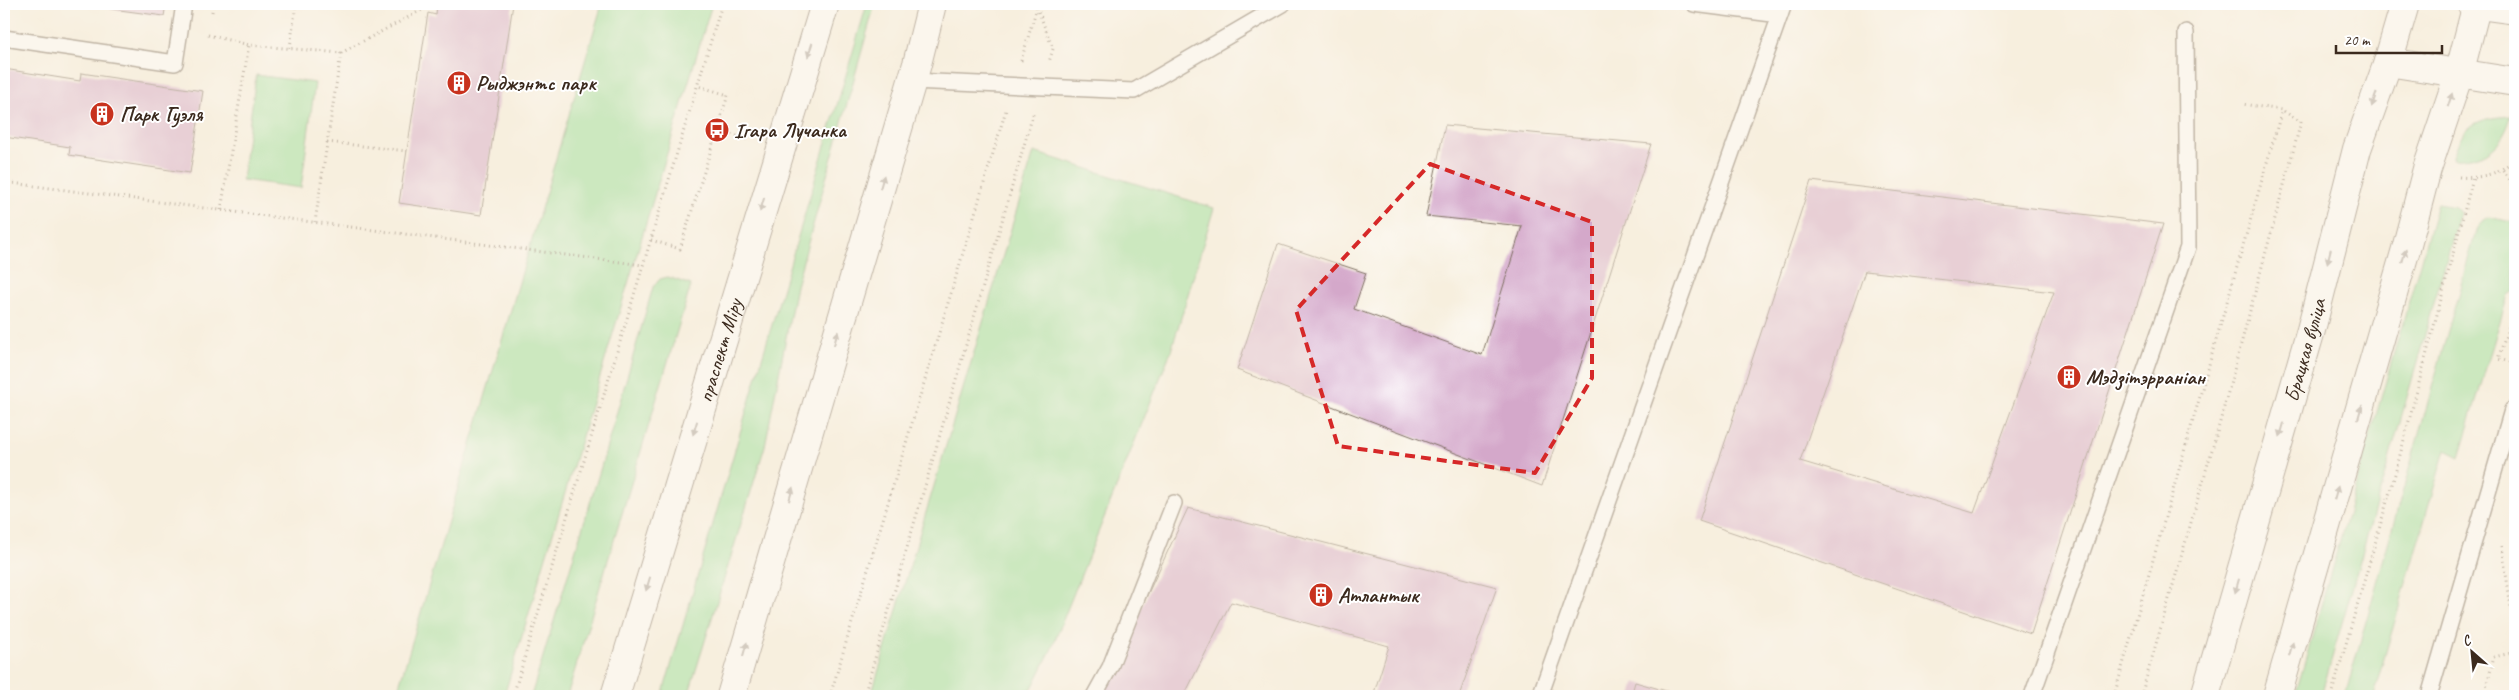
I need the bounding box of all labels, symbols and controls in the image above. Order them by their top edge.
scale bar [2336,22,2443,54]
text: 20 m [2344,31,2371,50]
one-way arrow [806,43,814,58]
building icon: Рыджэнтс парк [446,70,472,96]
place label: Рыджэнтс парк [476,70,597,96]
one-way arrow [2446,92,2454,107]
one-way arrow [2370,93,2377,108]
building icon: Парк Гуэля [89,101,115,127]
place label: Парк Гуэля [120,101,204,128]
bus stop icon: Ігара Лучанка [704,117,730,143]
place label: Ігара Лучанка [734,117,848,143]
one-way arrow [879,174,887,189]
one-way arrow [758,198,766,213]
one-way arrow [2401,248,2409,263]
one-way arrow [2325,249,2333,264]
street label: праспект Міру [692,294,748,405]
street label: Брацкая вуліца [2278,294,2332,405]
one-way arrow [833,330,841,345]
building icon: Мэдзітэрраніан [2056,364,2082,390]
place label: Мэдзітэрраніан [2086,364,2207,391]
one-way arrow [2356,404,2364,419]
one-way arrow [691,421,699,436]
one-way arrow [2277,422,2285,437]
one-way arrow [787,486,795,501]
one-way arrow [2333,486,2341,501]
one-way arrow [644,576,652,591]
one-way arrow [2232,579,2240,594]
building icon: Атлантык [1308,582,1334,608]
place label: Атлантык [1338,582,1421,608]
north arrow [2446,628,2496,678]
text: С [2459,631,2475,650]
one-way arrow [741,642,749,657]
one-way arrow [2287,642,2295,657]

